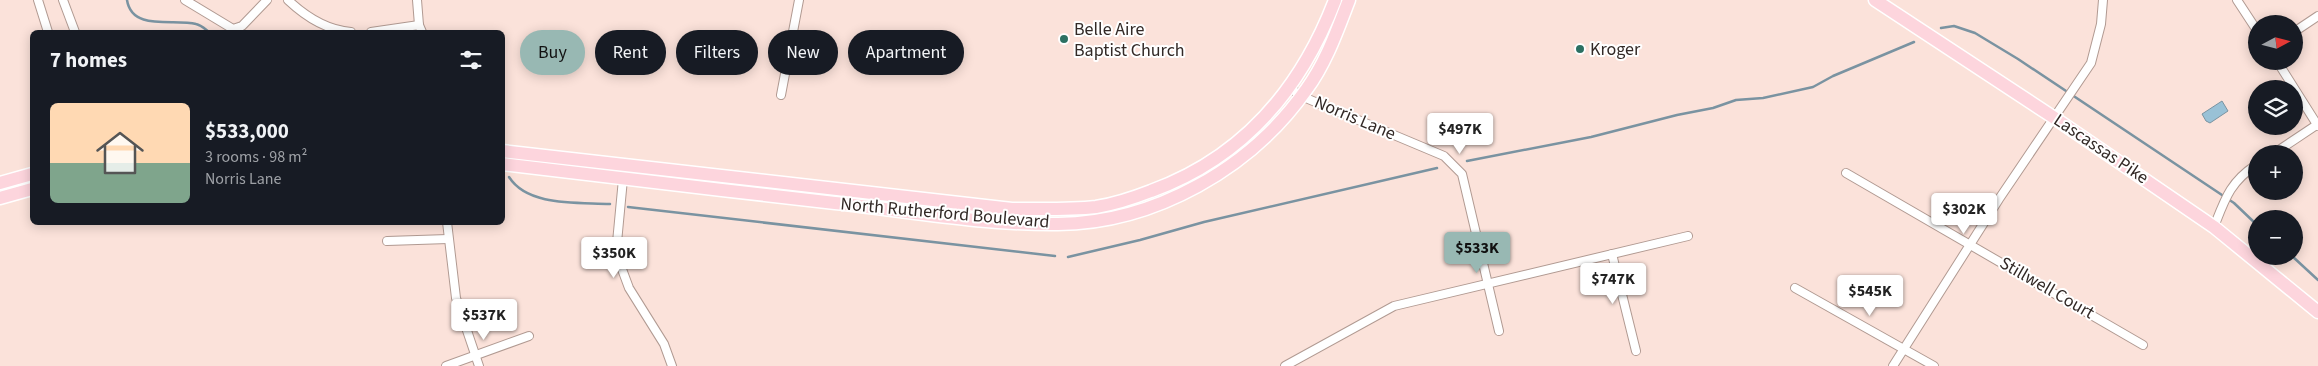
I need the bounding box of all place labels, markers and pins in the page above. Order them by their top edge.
place label: Belle Aire Baptist Church [1074,17,1185,63]
marker: Belle Aire Baptist Church [1058,33,1070,45]
place label: Kroger [1590,37,1641,62]
marker: Kroger [1574,43,1586,55]
pin: $497K [1425,112,1495,155]
pin: $302K [1929,192,1999,235]
pin: $533K [1442,232,1512,274]
pin: $350K [579,236,649,279]
pin: $747K [1578,262,1648,305]
pin: $545K [1835,274,1905,317]
pin: $537K [449,298,519,341]

